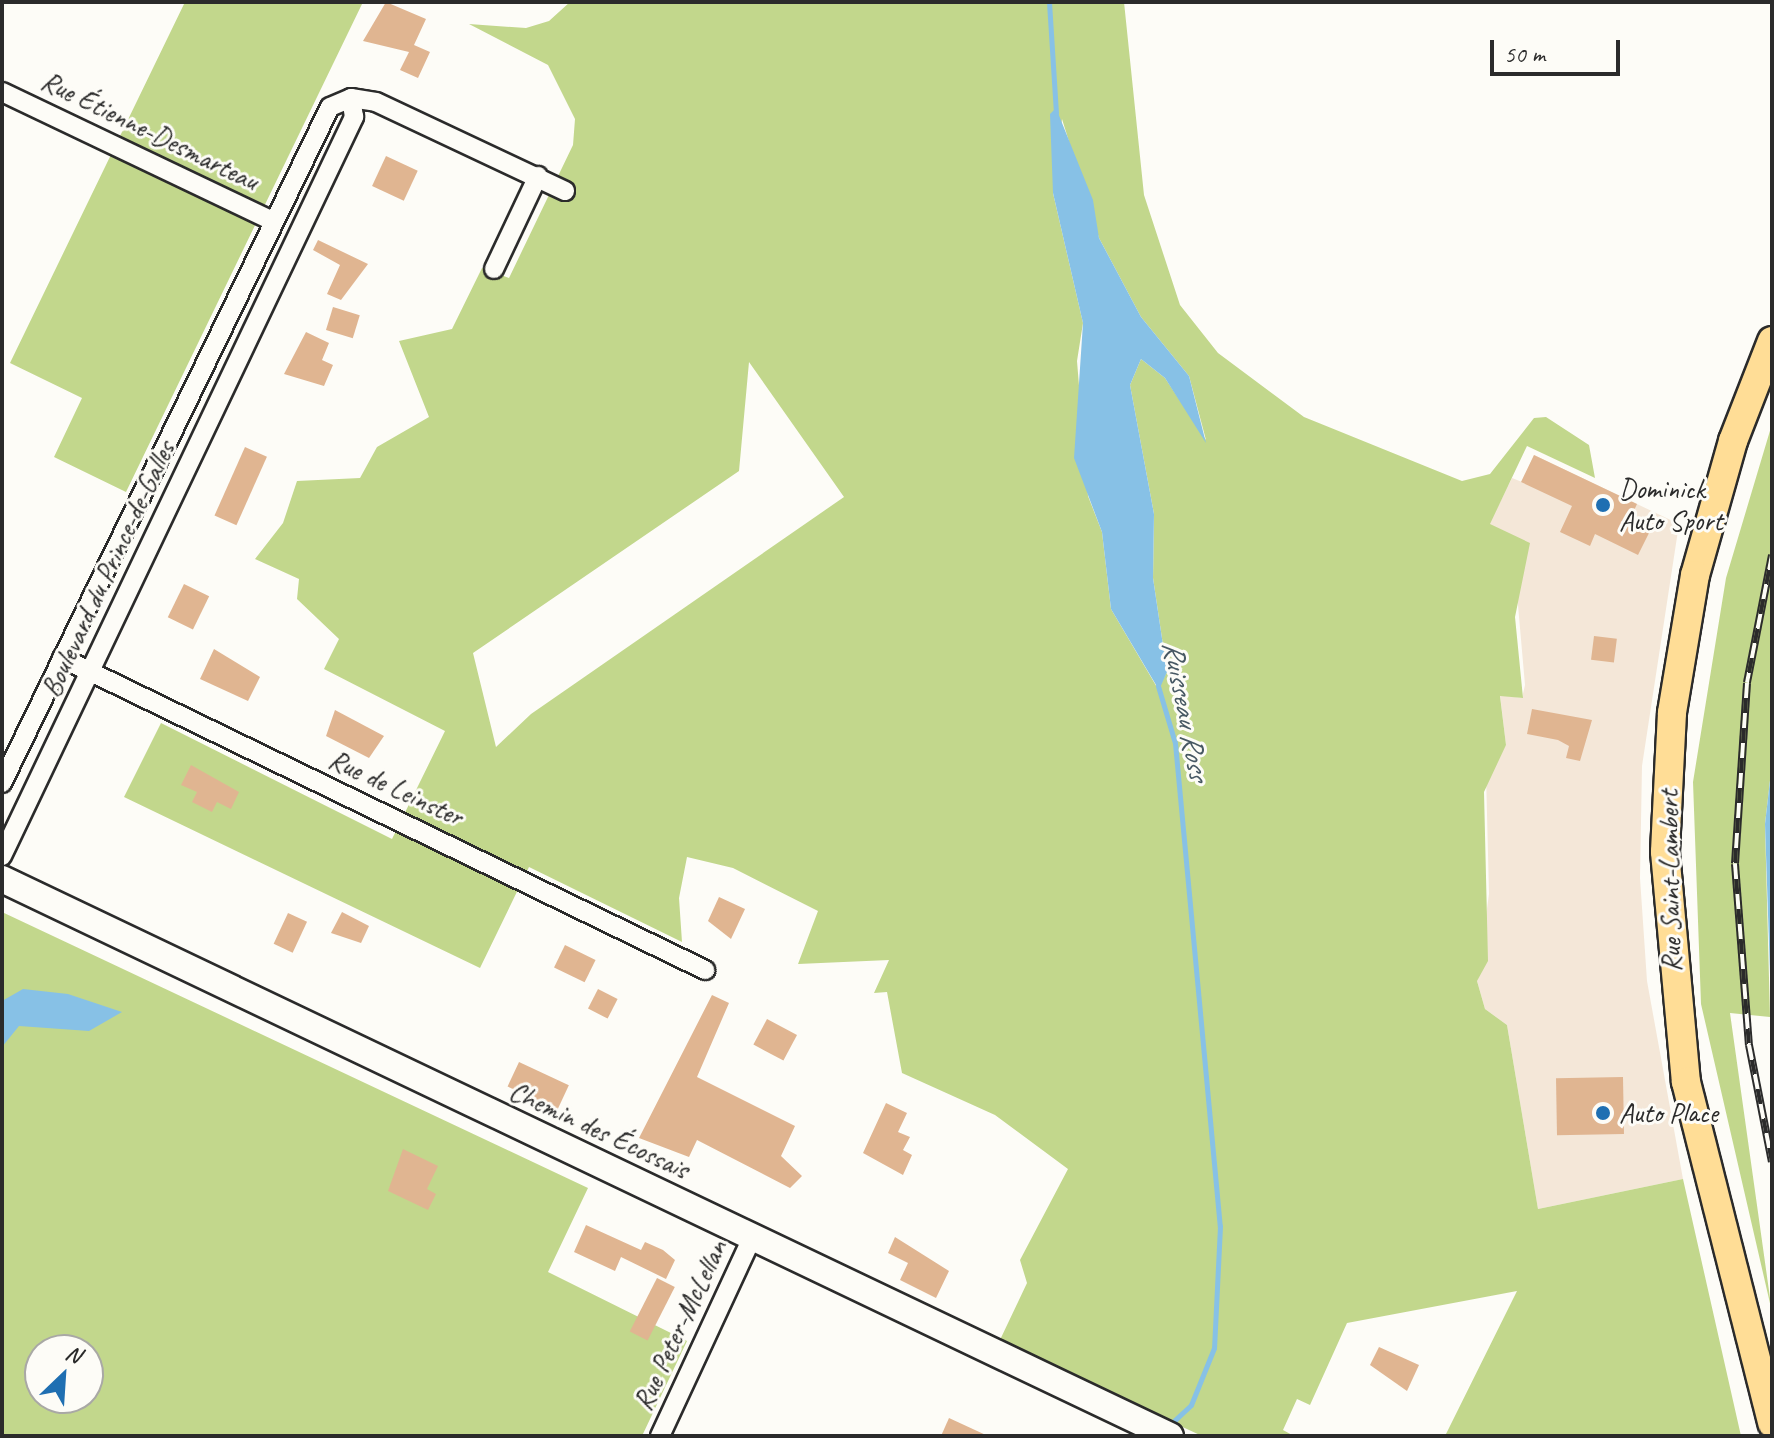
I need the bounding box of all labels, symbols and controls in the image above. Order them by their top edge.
scale bar [1494,24,1624,74]
text: 50 m [1504,39,1545,69]
street label: Rue Étienne-Desmarteau [36,64,264,198]
street label: Boulevard du Prince-de-Galles [34,436,182,702]
place label: Dominick Auto Sport [1619,472,1722,538]
marker: Dominick Auto Sport [1594,496,1612,514]
water label: Ruisseau Ross [1155,638,1217,782]
street label: Rue de Leinster [324,742,468,834]
street label: Rue Saint-Lambert [1652,789,1688,973]
street label: Chemin des Écossais [504,1074,694,1186]
place label: Auto Place [1619,1096,1718,1130]
marker: Auto Place [1594,1104,1612,1122]
street label: Rue Peter-McLellan [626,1235,734,1415]
north arrow [24,1334,104,1414]
text: N [61,1338,85,1370]

